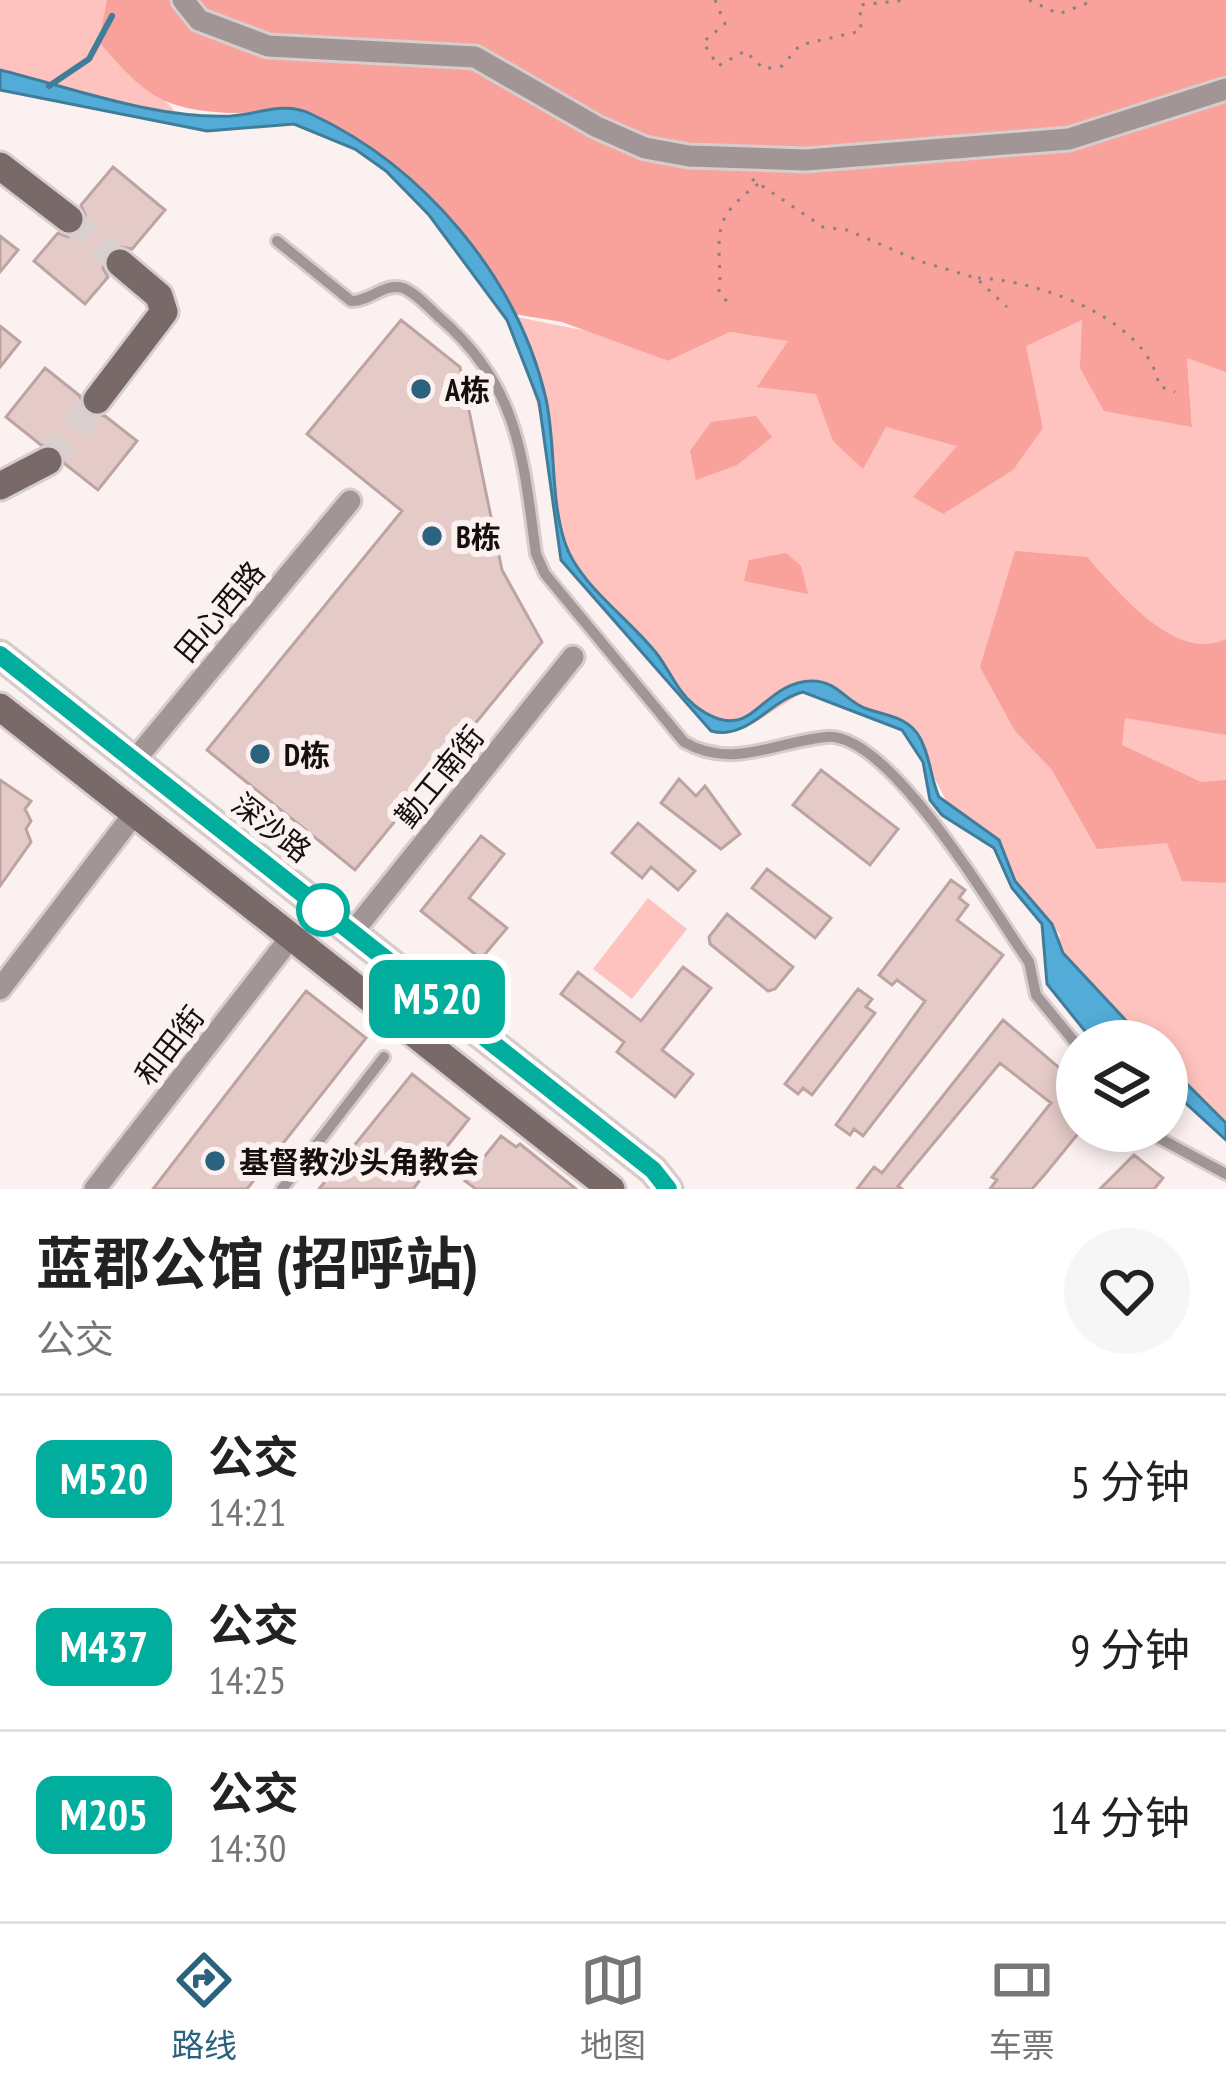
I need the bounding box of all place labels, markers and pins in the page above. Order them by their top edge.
place label: A栋 [444,370,490,409]
marker: A栋 [408,376,434,402]
place label: B栋 [456,517,501,556]
marker: B栋 [419,523,445,549]
place label: D栋 [284,735,330,774]
marker: D栋 [247,741,273,767]
unlabelled marker [298,885,348,935]
place label: 基督教沙头角教会 [239,1142,479,1181]
marker: 基督教沙头角教会 [202,1148,228,1174]

